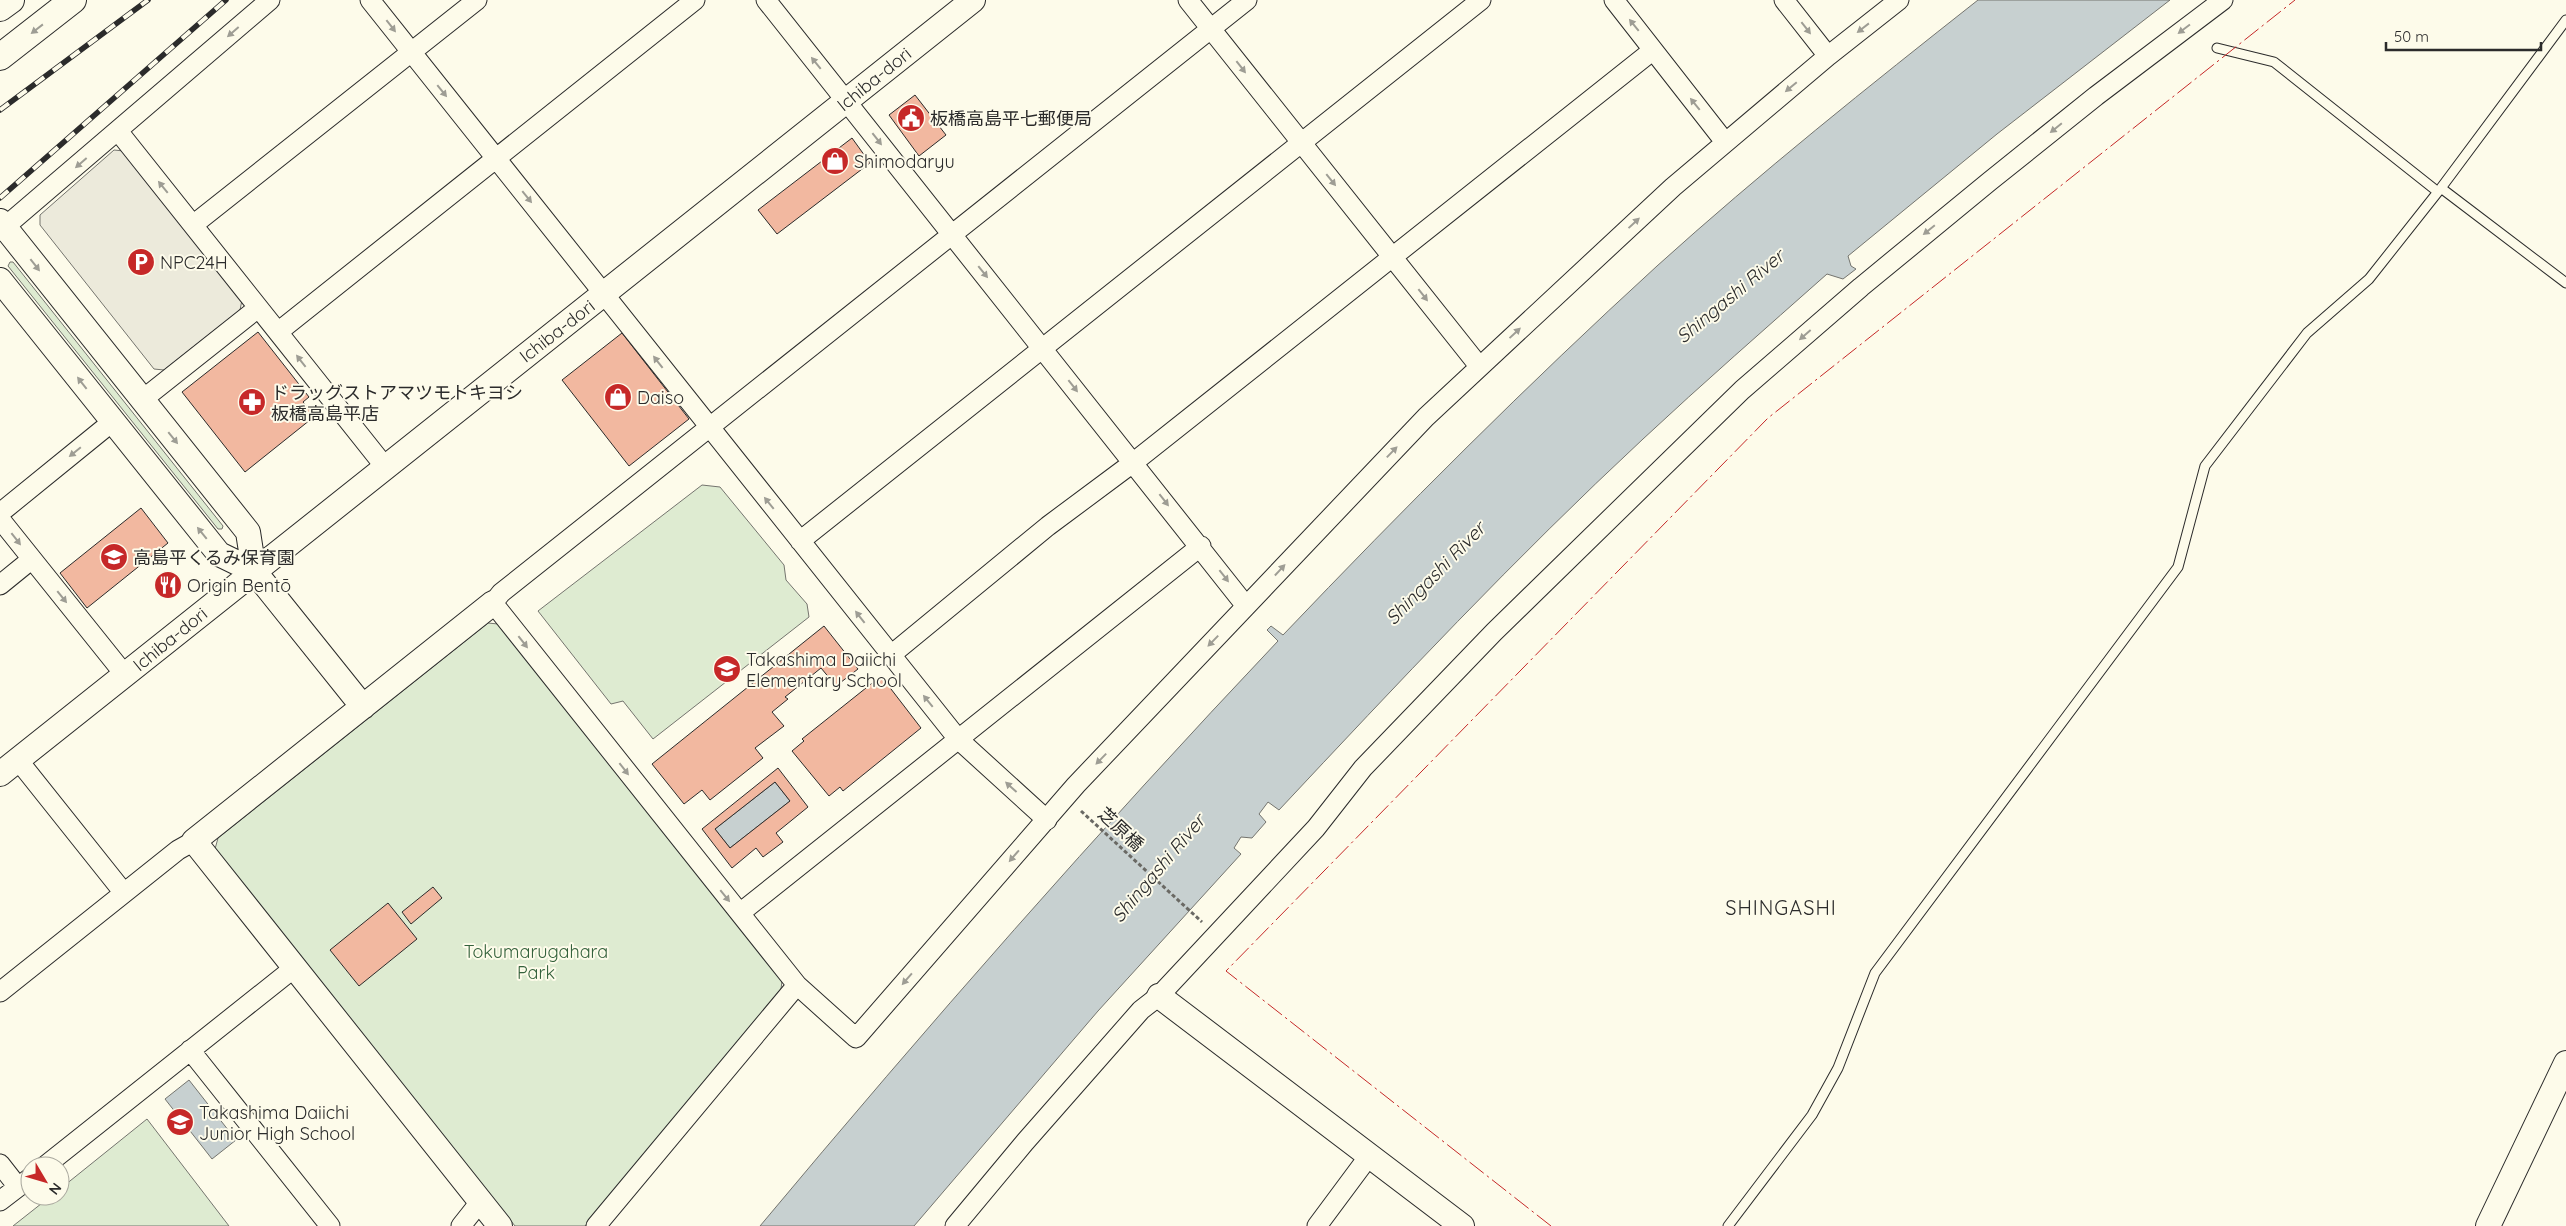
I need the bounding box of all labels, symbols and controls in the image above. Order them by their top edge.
one-way arrow [385,19,396,32]
one-way arrow [1628,19,1639,32]
scale bar [2386,20,2541,52]
one-way arrow [1801,21,1812,34]
one-way arrow [1857,22,1870,33]
one-way arrow [30,23,43,34]
one-way arrow [2177,24,2191,34]
one-way arrow [227,26,240,37]
text: 50 m [2394,27,2429,46]
street label: Ichiba-dori [832,42,916,116]
one-way arrow [811,57,822,70]
one-way arrow [1236,60,1246,74]
one-way arrow [1785,81,1797,92]
one-way arrow [436,84,447,97]
one-way arrow [1689,98,1700,111]
public building icon: 板橋高島平七郵便局 [896,103,926,133]
place label: 板橋高島平七郵便局 [930,107,1092,130]
one-way arrow [2049,123,2062,134]
one-way arrow [871,132,882,145]
shop icon: Shimodaryu [820,146,850,176]
place label: Shimodaryu [854,150,955,173]
one-way arrow [75,157,87,168]
one-way arrow [1325,173,1336,186]
one-way arrow [157,181,168,194]
one-way arrow [521,190,532,203]
one-way arrow [1628,217,1640,229]
one-way arrow [1923,225,1936,236]
water label: Shingashi River [1671,242,1791,348]
parking icon: NPC24H [126,247,156,277]
place label: NPC24H [160,251,228,274]
one-way arrow [30,259,41,272]
one-way arrow [977,265,988,278]
one-way arrow [1417,289,1428,302]
street label: Ichiba-dori [515,294,599,368]
one-way arrow [1508,327,1520,339]
one-way arrow [1799,329,1811,341]
one-way arrow [296,355,307,368]
one-way arrow [652,356,663,369]
one-way arrow [77,377,88,390]
one-way arrow [1068,379,1079,392]
place label: ドラッグストアマツモトキヨシ 板橋高島平店 [271,381,523,425]
shop icon: Daiso [603,382,633,412]
place label: Daiso [637,386,684,409]
pharmacy icon: ドラッグストアマツモトキヨシ 板橋高島平店 [237,387,267,417]
one-way arrow [167,431,178,444]
one-way arrow [68,447,81,458]
one-way arrow [1386,447,1398,459]
one-way arrow [1159,494,1170,507]
one-way arrow [764,497,775,510]
water label: Shingashi River [1380,515,1492,629]
one-way arrow [197,527,208,540]
one-way arrow [11,532,21,546]
school or university icon: 高島平くるみ保育園 [99,542,129,572]
place label: 高島平くるみ保育園 [133,546,295,569]
one-way arrow [1274,565,1286,577]
one-way arrow [1218,569,1229,582]
restaurant icon: Origin Bentō [153,570,183,600]
place label: Origin Bentō [187,574,291,597]
one-way arrow [57,590,68,603]
street label: Ichiba-dori [128,602,212,676]
one-way arrow [855,611,866,624]
one-way arrow [518,635,529,648]
one-way arrow [1207,635,1219,647]
place label: Takashima Daiichi Elementary School [746,648,902,692]
school or university icon: Takashima Daiichi Elementary School [712,654,742,684]
one-way arrow [922,695,933,708]
one-way arrow [1095,752,1107,764]
one-way arrow [619,762,629,776]
one-way arrow [1005,781,1017,793]
street label: 芝原橋 [1093,802,1149,856]
water label: Shingashi River [1106,807,1212,927]
one-way arrow [1009,850,1020,863]
one-way arrow [720,890,731,903]
district label: SHINGASHI [1725,895,1837,920]
park label: Tokumarugahara Park [464,940,608,984]
one-way arrow [902,972,913,985]
place label: Takashima Daiichi Junior High School [199,1101,355,1145]
school or university icon: Takashima Daiichi Junior High School [165,1107,195,1137]
north arrow [20,1156,70,1206]
text: N [45,1179,66,1199]

